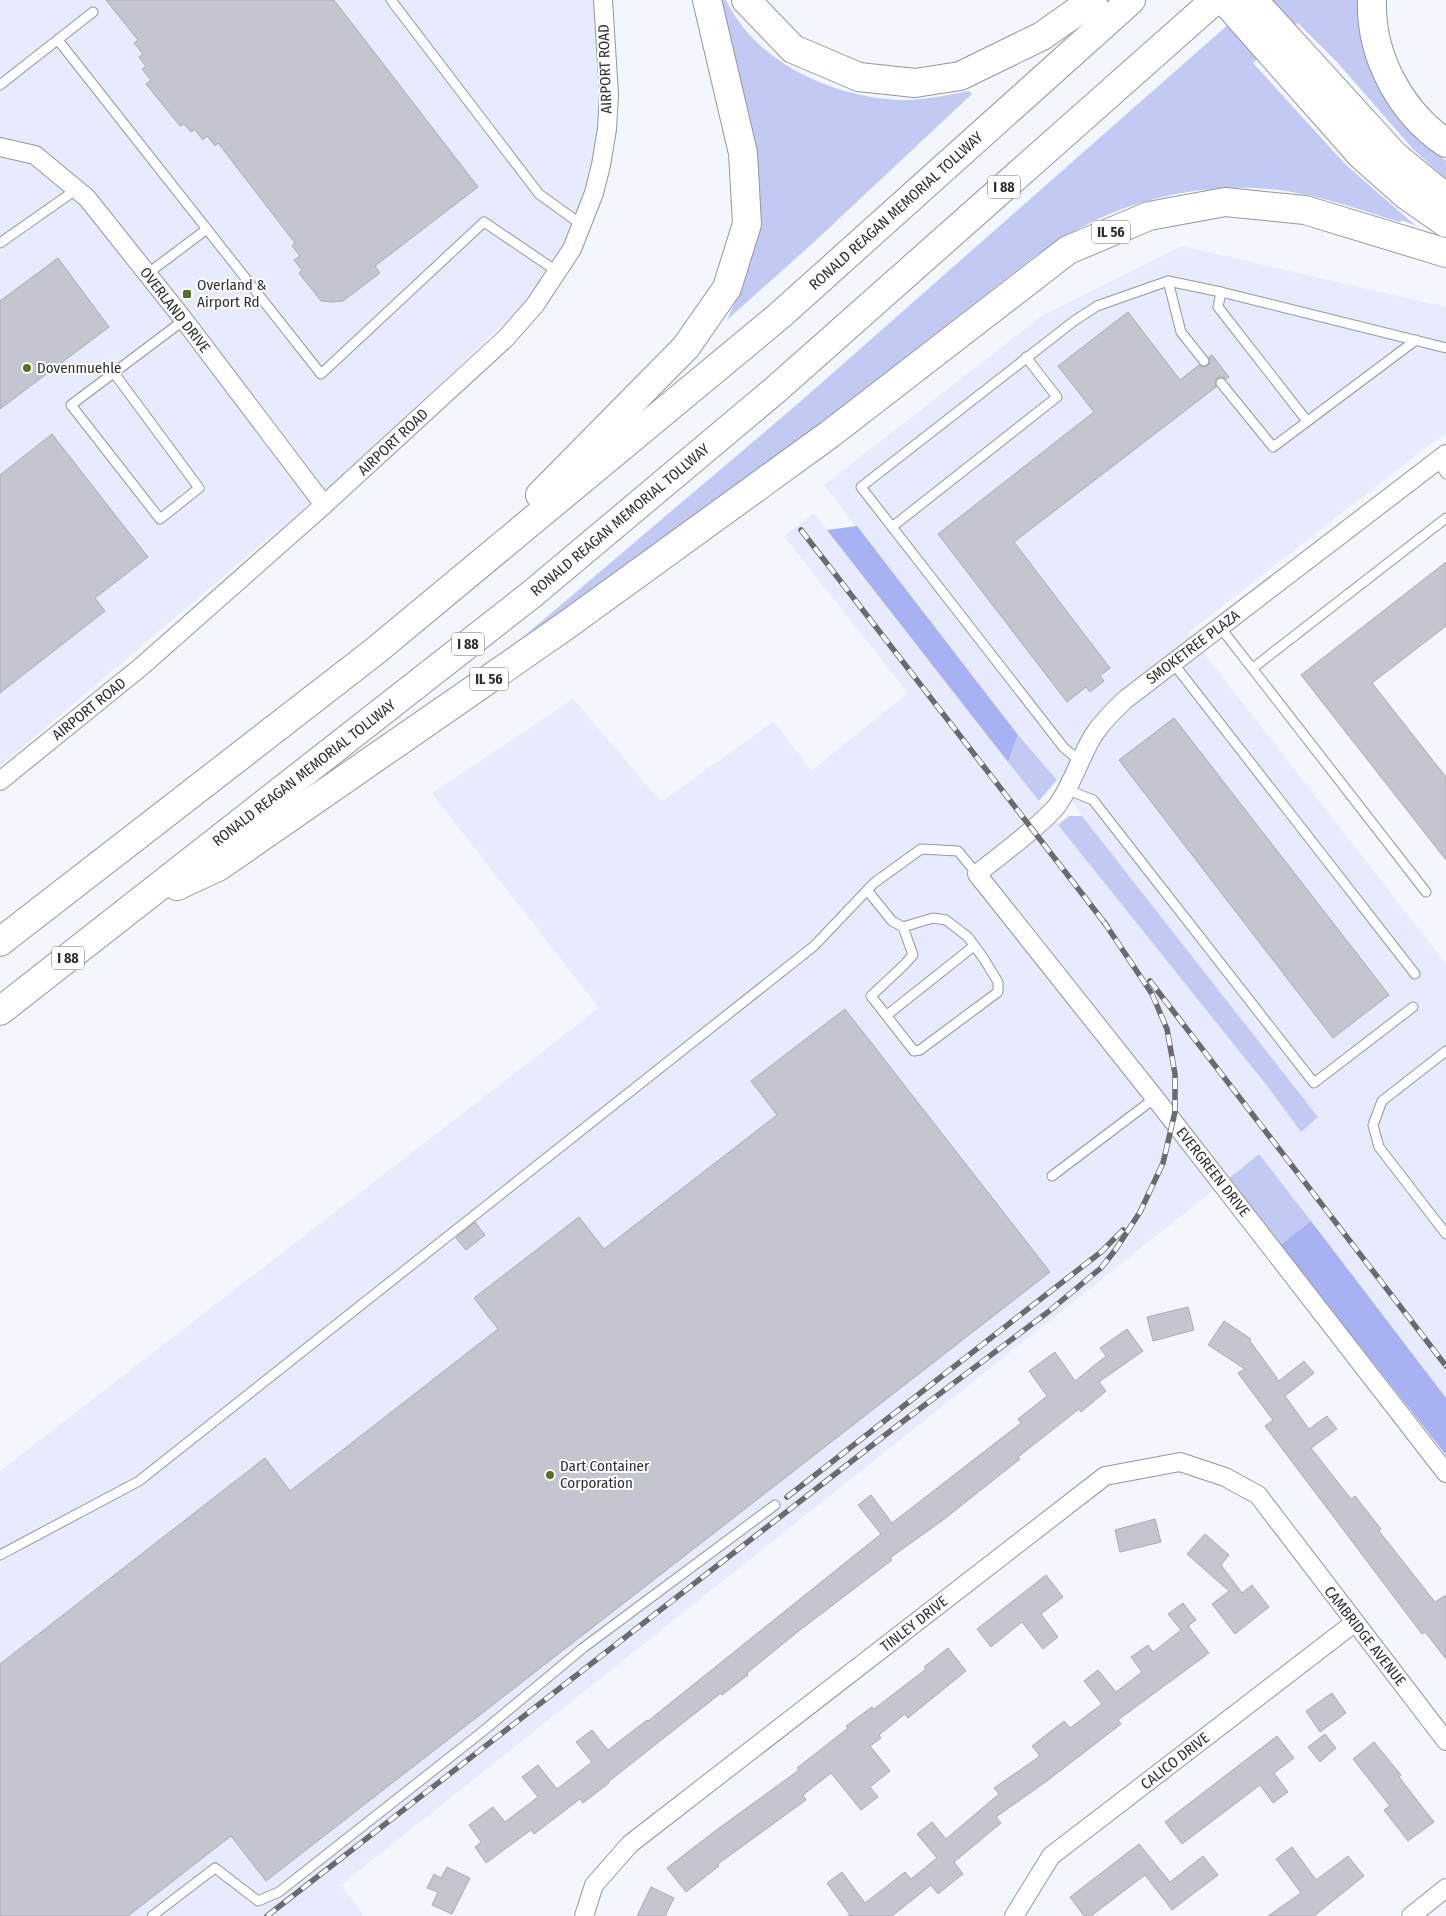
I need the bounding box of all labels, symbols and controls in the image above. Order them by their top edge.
street label: AIRPORT ROAD [594,24,616,114]
street label: RONALD REAGAN MEMORIAL TOLLWAY [805,128,987,294]
road number: I 88 [988,176,1020,198]
road number: IL 56 [1092,220,1130,243]
street label: OVERLAND DRIVE [136,264,214,356]
place label: Overland & Airport Rd [197,276,266,311]
marker: Overland & Airport Rd [181,288,193,300]
place label: Dovenmuehle [37,359,121,377]
marker: Dovenmuehle [21,362,33,374]
street label: AIRPORT ROAD [354,405,432,479]
street label: RONALD REAGAN MEMORIAL TOLLWAY [527,440,713,600]
street label: SMOKETREE PLAZA [1143,606,1243,688]
road number: I 88 [452,633,484,656]
road number: IL 56 [470,668,508,691]
street label: AIRPORT ROAD [49,674,129,744]
street label: RONALD REAGAN MEMORIAL TOLLWAY [209,696,400,850]
road number: I 88 [52,946,84,970]
street label: EVERGREEN DRIVE [1172,1124,1254,1220]
place label: Dart Container Corporation [560,1457,650,1492]
marker: Dart Container Corporation [544,1469,556,1481]
street label: CAMBRIDGE AVENUE [1320,1583,1410,1689]
street label: TINLEY DRIVE [877,1592,951,1656]
street label: CALICO DRIVE [1137,1729,1213,1793]

